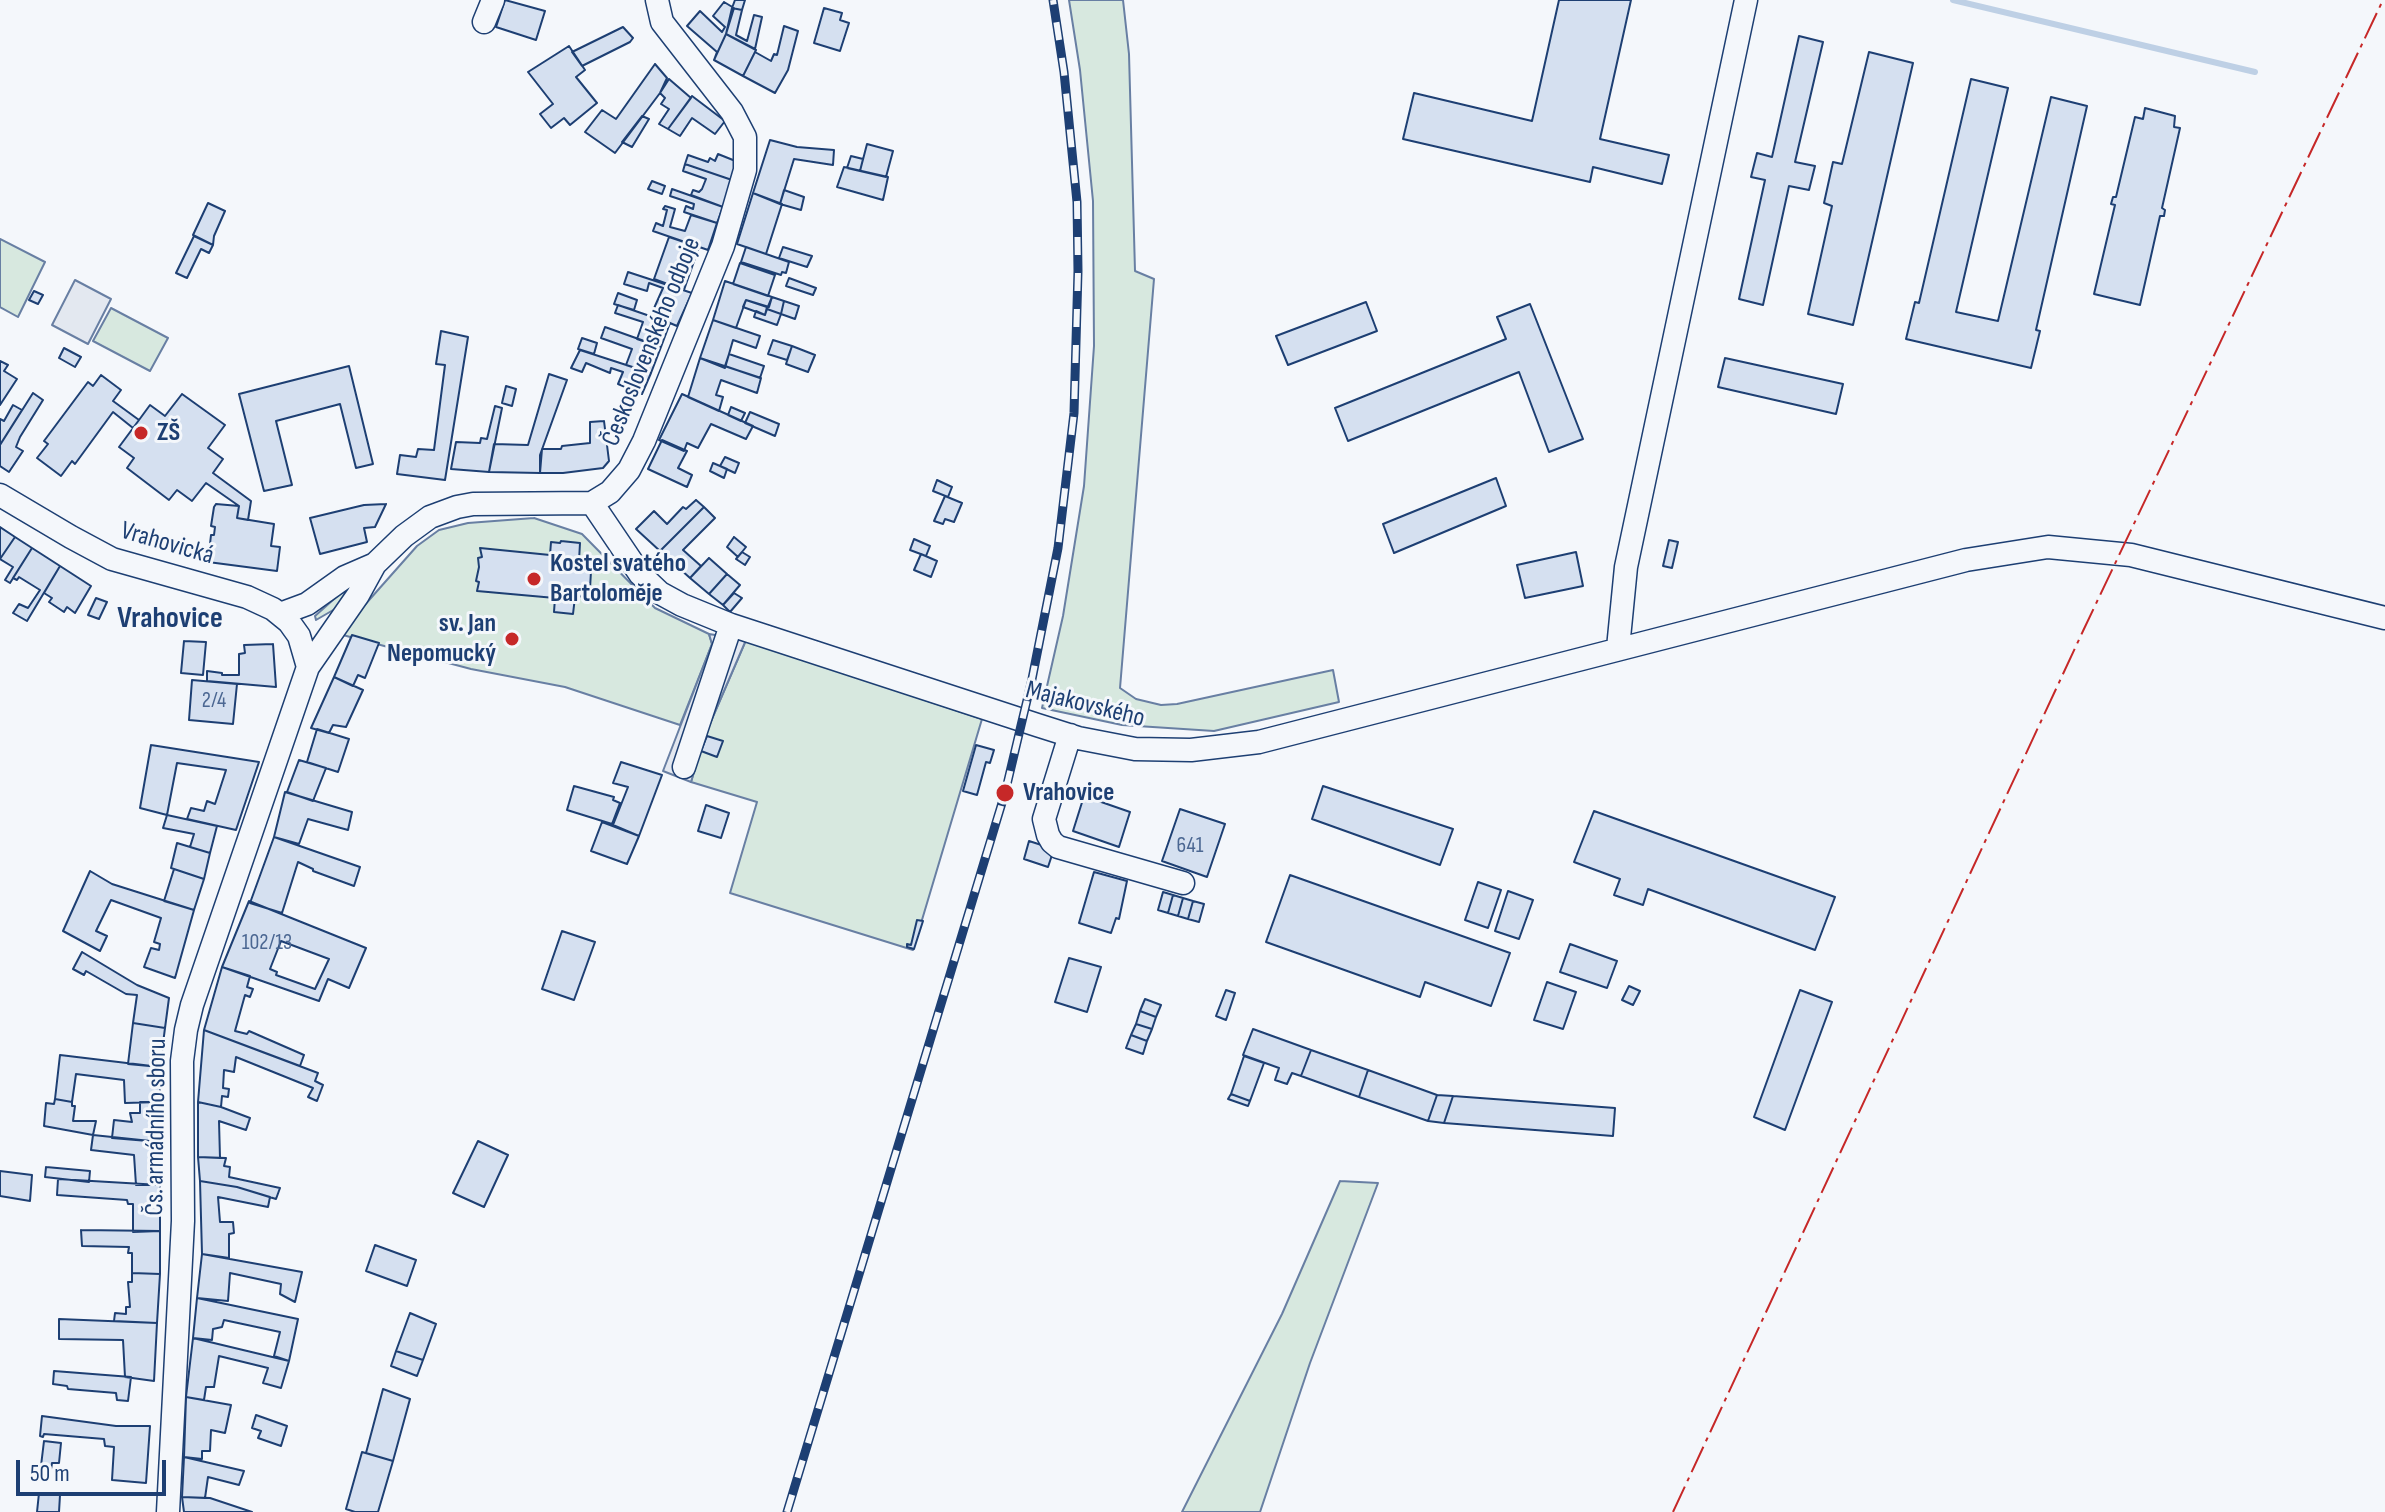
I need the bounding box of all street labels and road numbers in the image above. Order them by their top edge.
street label: Československého odboje [596,233,708,451]
street label: Vrahovická [117,516,217,572]
street label: Majakovského [1022,675,1148,735]
street label: Čs. armádního sboru [140,1038,174,1216]

